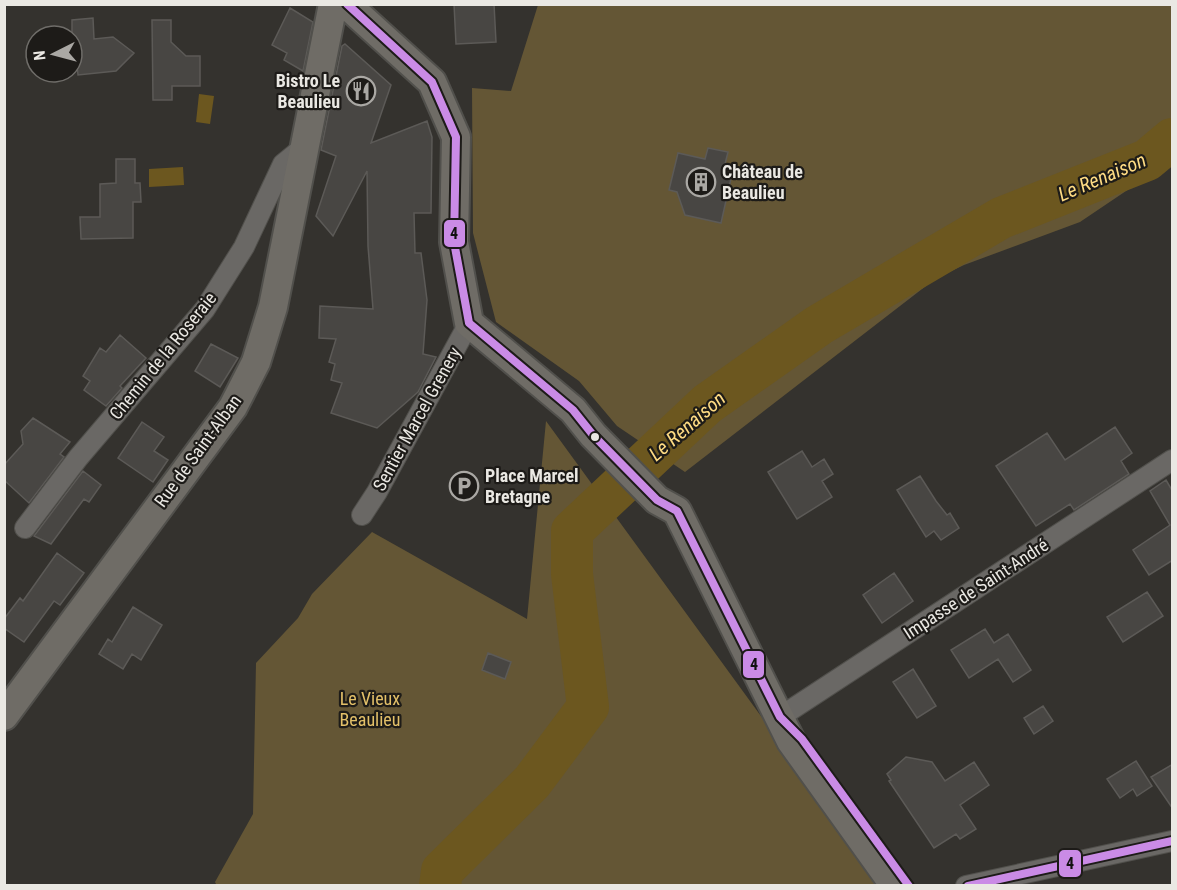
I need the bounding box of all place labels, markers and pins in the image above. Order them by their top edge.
place label: Bistro Le Beaulieu [276,70,340,112]
restaurant icon: Bistro Le Beaulieu [345,75,377,107]
place label: Château de Beaulieu [722,161,803,203]
building icon: Château de Beaulieu [685,166,717,198]
unlabelled marker [589,431,601,443]
place label: Place Marcel Bretagne [485,465,579,507]
parking icon: Place Marcel Bretagne [448,470,480,502]

